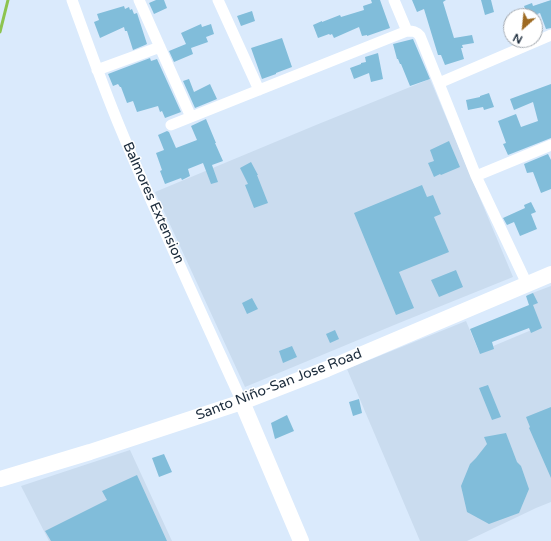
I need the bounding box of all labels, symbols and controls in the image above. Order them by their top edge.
north arrow [503,8,543,48]
text: N [511,30,525,46]
street label: Balmores Extension [119,140,187,266]
street label: Santo Niño-San Jose Road [194,346,364,424]

